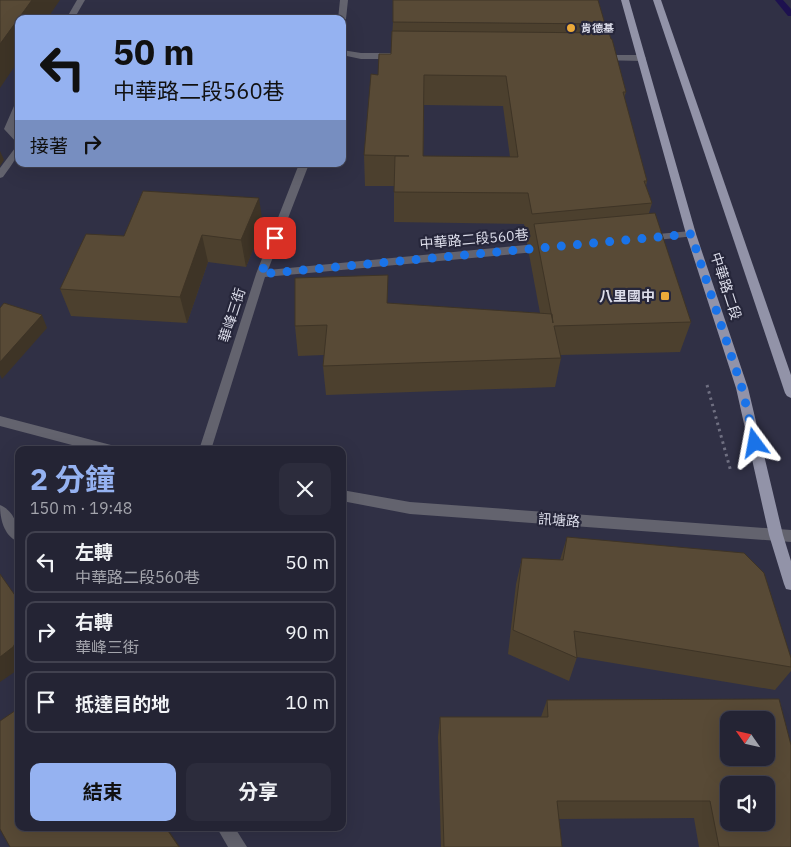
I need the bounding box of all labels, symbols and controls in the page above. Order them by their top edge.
place label: 肯德基 [581,21,614,35]
marker: 肯德基 [565,22,577,34]
text: 50 m [113,29,195,75]
icon: left [30,35,95,100]
text: 中華路二段560巷 [113,76,285,105]
icon: right [78,130,106,158]
text: 接著 [30,134,68,158]
pin [254,217,296,259]
icon: arrive [261,224,289,252]
street label: 中華路二段560巷 [419,225,529,253]
street label: 中華路二段 [707,250,745,322]
street label: 華峰三街 [215,286,249,344]
place label: 八里國中 [599,287,655,305]
marker: 八里國中 [659,290,671,302]
position arrow [728,416,780,468]
text: 2 分鐘 [30,459,115,498]
button: close [279,463,331,515]
text: 150 m · 19:48 [30,498,132,518]
street label: 訊塘路 [537,510,581,530]
text: 左轉 [75,540,113,564]
icon: left [32,548,60,576]
text: 50 m [285,550,329,574]
text: 中華路二段560巷 [75,567,200,587]
text: 右轉 [75,610,113,634]
icon: right [32,618,60,646]
text: 90 m [285,620,329,644]
text: 華峰三街 [75,637,139,657]
icon: arrive [32,688,60,716]
text: 10 m [285,690,329,714]
text: 抵達目的地 [75,692,170,716]
north arrow [720,711,775,766]
map controls [720,711,775,831]
button: 結束 [30,763,176,821]
button: 分享 [186,763,331,821]
button: sound [720,776,775,831]

